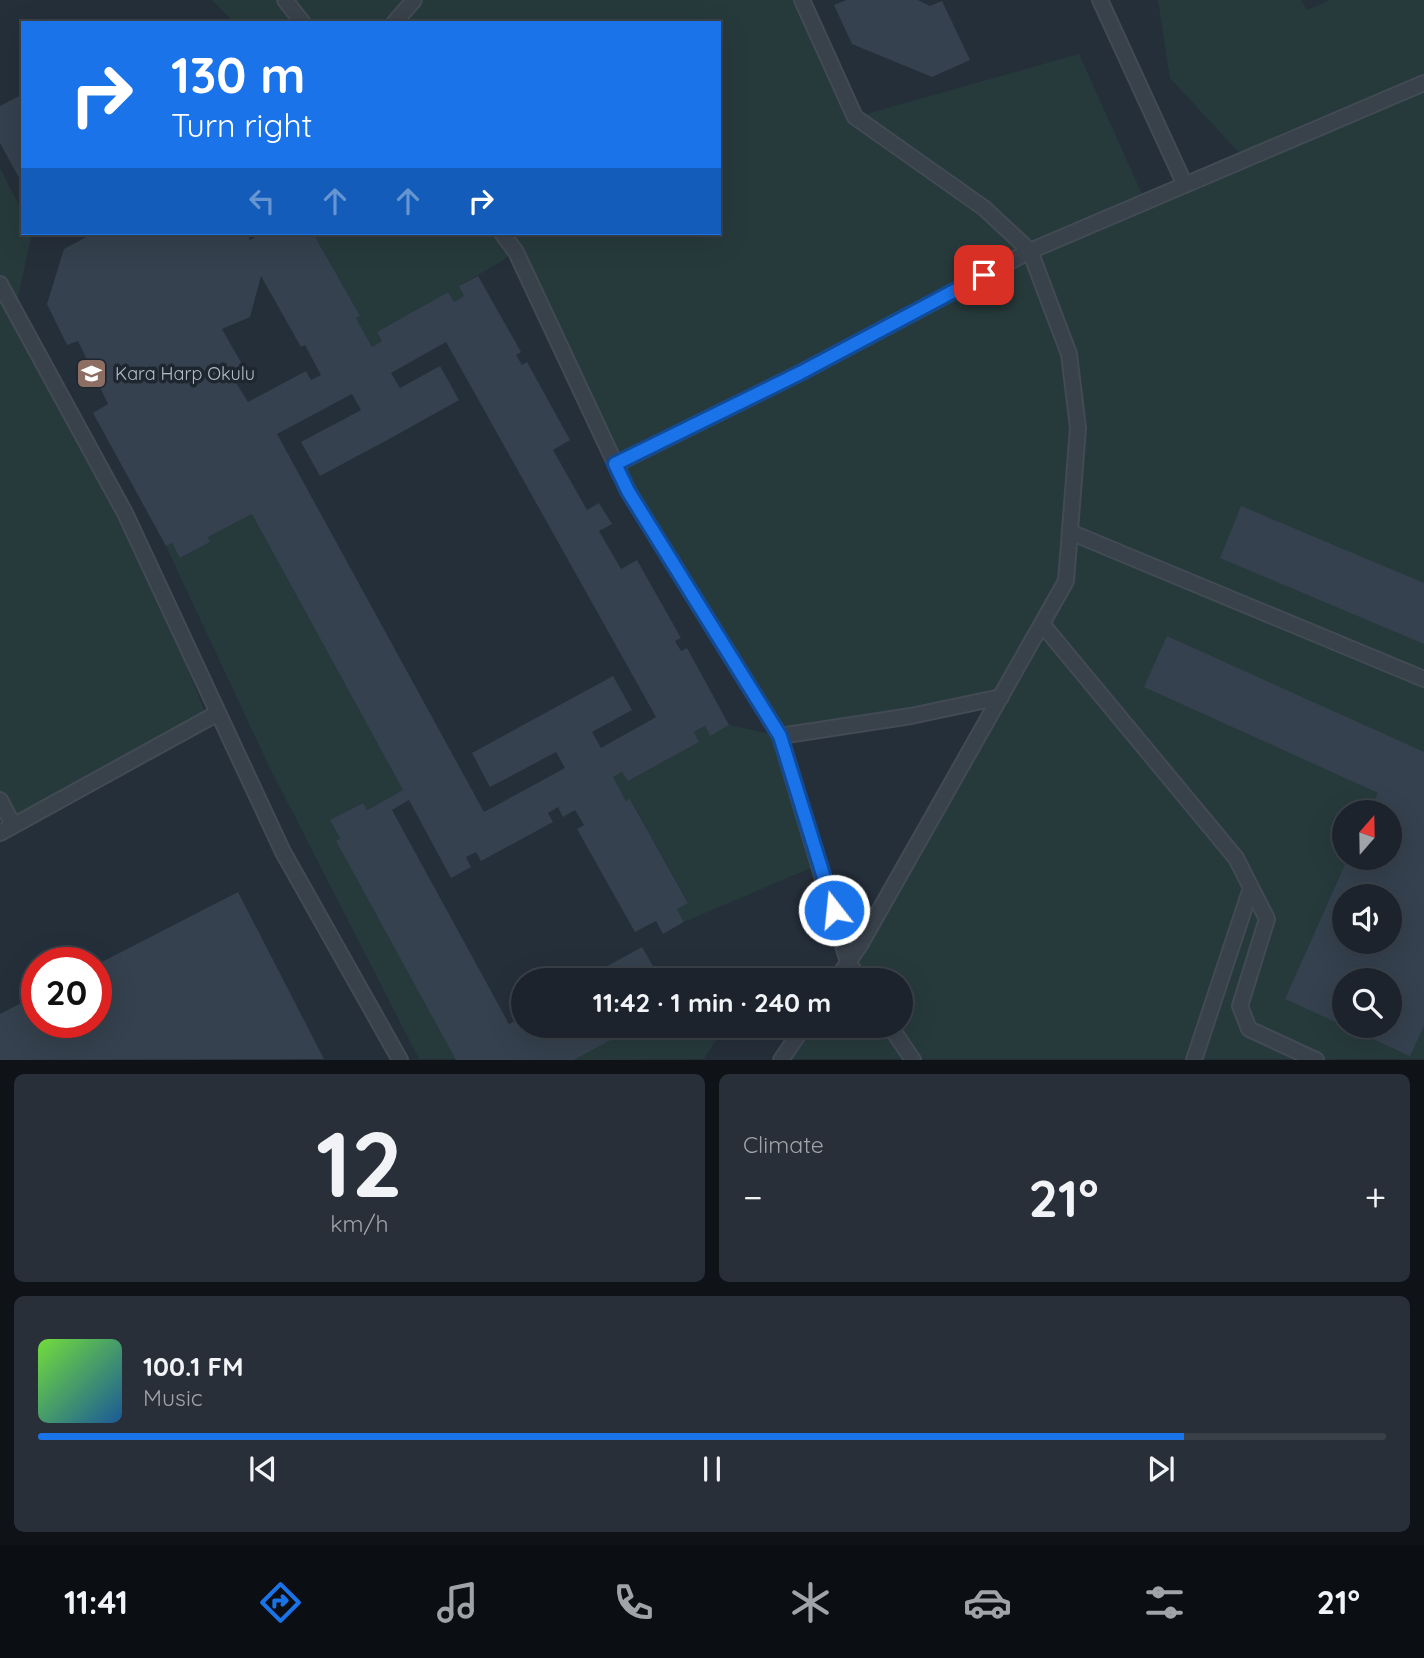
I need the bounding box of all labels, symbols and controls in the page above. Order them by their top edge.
text: 130 m [171,44,305,105]
icon: right [56,49,147,140]
text: Turn right [171,105,312,145]
icon: left [243,182,281,220]
icon: ahead [316,182,354,220]
icon: ahead [389,182,427,220]
icon: right [462,182,500,220]
pin [954,245,1014,305]
icon: arrive [965,256,1003,294]
school or university icon: Kara Harp Okulu [75,356,109,390]
place label: Kara Harp Okulu [115,362,255,385]
north arrow [1332,800,1402,870]
map controls [1332,800,1402,1038]
position arrow [797,873,871,947]
button: sound [1332,884,1402,954]
speed limit sign: 20 [21,947,112,1038]
button: search [1332,968,1402,1038]
text: 11:42 · 1 min · 240 m [593,986,831,1019]
text: 12 [316,1106,403,1220]
text: Climate [743,1130,824,1159]
text: 21° [1029,1165,1099,1230]
text: − [743,1173,763,1221]
text: + [1365,1173,1386,1221]
text: km/h [330,1209,389,1238]
text: 100.1 FM [143,1350,244,1383]
text: Music [143,1383,203,1412]
icon: previous [244,1450,282,1488]
icon: pause [693,1450,731,1488]
icon: next [1142,1450,1180,1488]
icon: directions [256,1578,305,1627]
icon: music [433,1578,482,1627]
icon: phone [609,1578,658,1627]
icon: climate [786,1578,835,1627]
icon: car [963,1578,1012,1627]
icon: filters [1140,1578,1189,1627]
text: 11:41 [64,1582,128,1622]
text: 21° [1317,1582,1360,1622]

